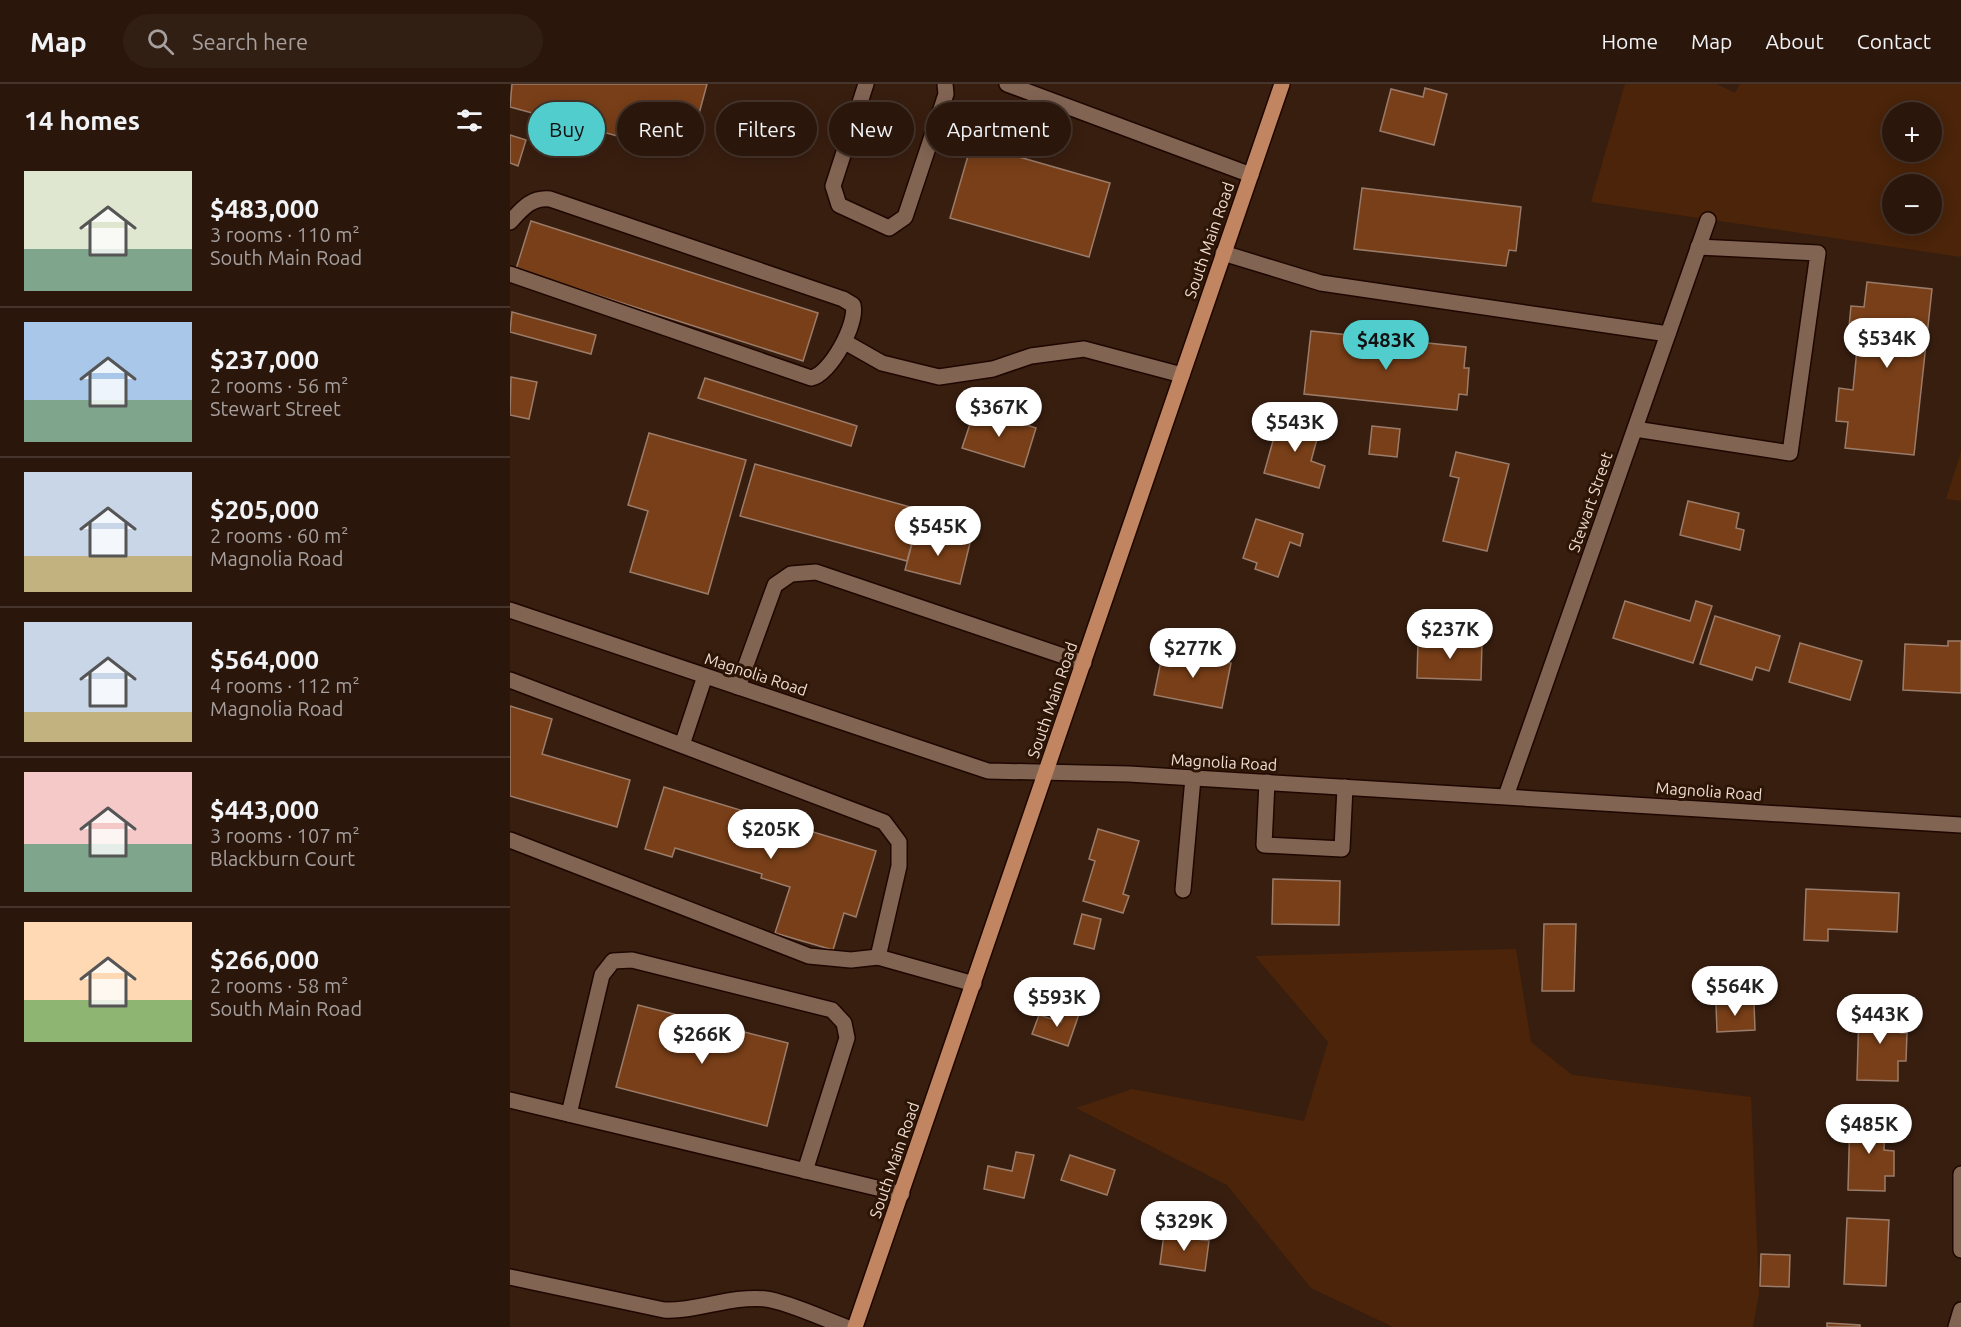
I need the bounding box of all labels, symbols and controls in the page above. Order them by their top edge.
search box [123,14,543,68]
icon: search [144,25,177,58]
text: Map [30,26,87,57]
text: Search here [192,29,308,54]
text: Home [1601,29,1658,53]
text: Map [1691,29,1732,53]
text: About [1765,29,1824,53]
text: Contact [1857,29,1931,53]
chip: Buy [528,102,605,156]
chip: Rent [617,102,704,156]
chip: Filters [716,102,817,156]
chip: New [829,102,914,156]
chip: Apartment [926,102,1071,156]
map controls [1882,102,1942,234]
button: + [1882,102,1942,162]
icon: filters [453,104,486,137]
text: 14 homes [24,106,140,135]
button: − [1882,174,1942,234]
street label: South Main Road [1181,180,1237,300]
text: $483,000 [210,194,319,223]
icon: home [72,195,144,267]
text: 3 rooms · 110 m² [210,223,360,246]
text: South Main Road [210,246,362,269]
pin: $534K [1845,318,1929,369]
pin: $483K [1344,320,1428,371]
text: $534K [1858,326,1916,349]
text: $483K [1357,328,1415,351]
text: $237,000 [210,345,319,374]
icon: home [72,346,144,418]
text: 2 rooms · 56 m² [210,374,348,397]
pin: $367K [957,387,1041,438]
text: $367K [970,395,1028,418]
text: Stewart Street [210,397,341,420]
pin: $543K [1253,402,1337,453]
text: $543K [1266,410,1324,433]
street label: Stewart Street [1564,449,1616,554]
text: $205,000 [210,495,319,524]
icon: home [72,496,144,568]
pin: $545K [896,506,980,557]
text: $545K [909,514,967,537]
text: 2 rooms · 60 m² [210,524,348,547]
text: Magnolia Road [210,547,343,570]
pin: $237K [1408,609,1492,660]
text: $237K [1421,617,1479,640]
pin: $277K [1151,628,1235,679]
text: $277K [1164,636,1222,659]
street label: South Main Road [1024,640,1080,760]
text: $564,000 [210,645,319,674]
icon: home [72,646,144,718]
street label: Magnolia Road [702,649,810,699]
text: 4 rooms · 112 m² [210,674,360,697]
text: Magnolia Road [210,697,343,720]
street label: Magnolia Road [1170,750,1278,774]
street label: Magnolia Road [1655,778,1763,804]
text: $443,000 [210,795,319,824]
icon: home [72,796,144,868]
pin: $205K [729,809,813,860]
text: $205K [742,817,800,840]
text: 3 rooms · 107 m² [210,824,360,847]
text: Blackburn Court [210,847,355,870]
text: $266,000 [210,945,319,974]
icon: home [72,946,144,1018]
pin: $564K [1693,966,1777,1017]
text: 2 rooms · 58 m² [210,974,348,997]
text: $564K [1706,974,1764,997]
pin: $593K [1015,977,1099,1028]
text: $593K [1028,985,1086,1008]
pin: $443K [1838,994,1922,1045]
text: South Main Road [210,997,362,1020]
text: $443K [1851,1002,1909,1025]
pin: $266K [660,1014,744,1065]
text: $266K [673,1022,731,1045]
street label: South Main Road [866,1100,922,1220]
pin: $485K [1827,1104,1911,1155]
text: $485K [1840,1112,1898,1135]
pin: $329K [1142,1201,1226,1252]
text: $329K [1155,1209,1213,1232]

